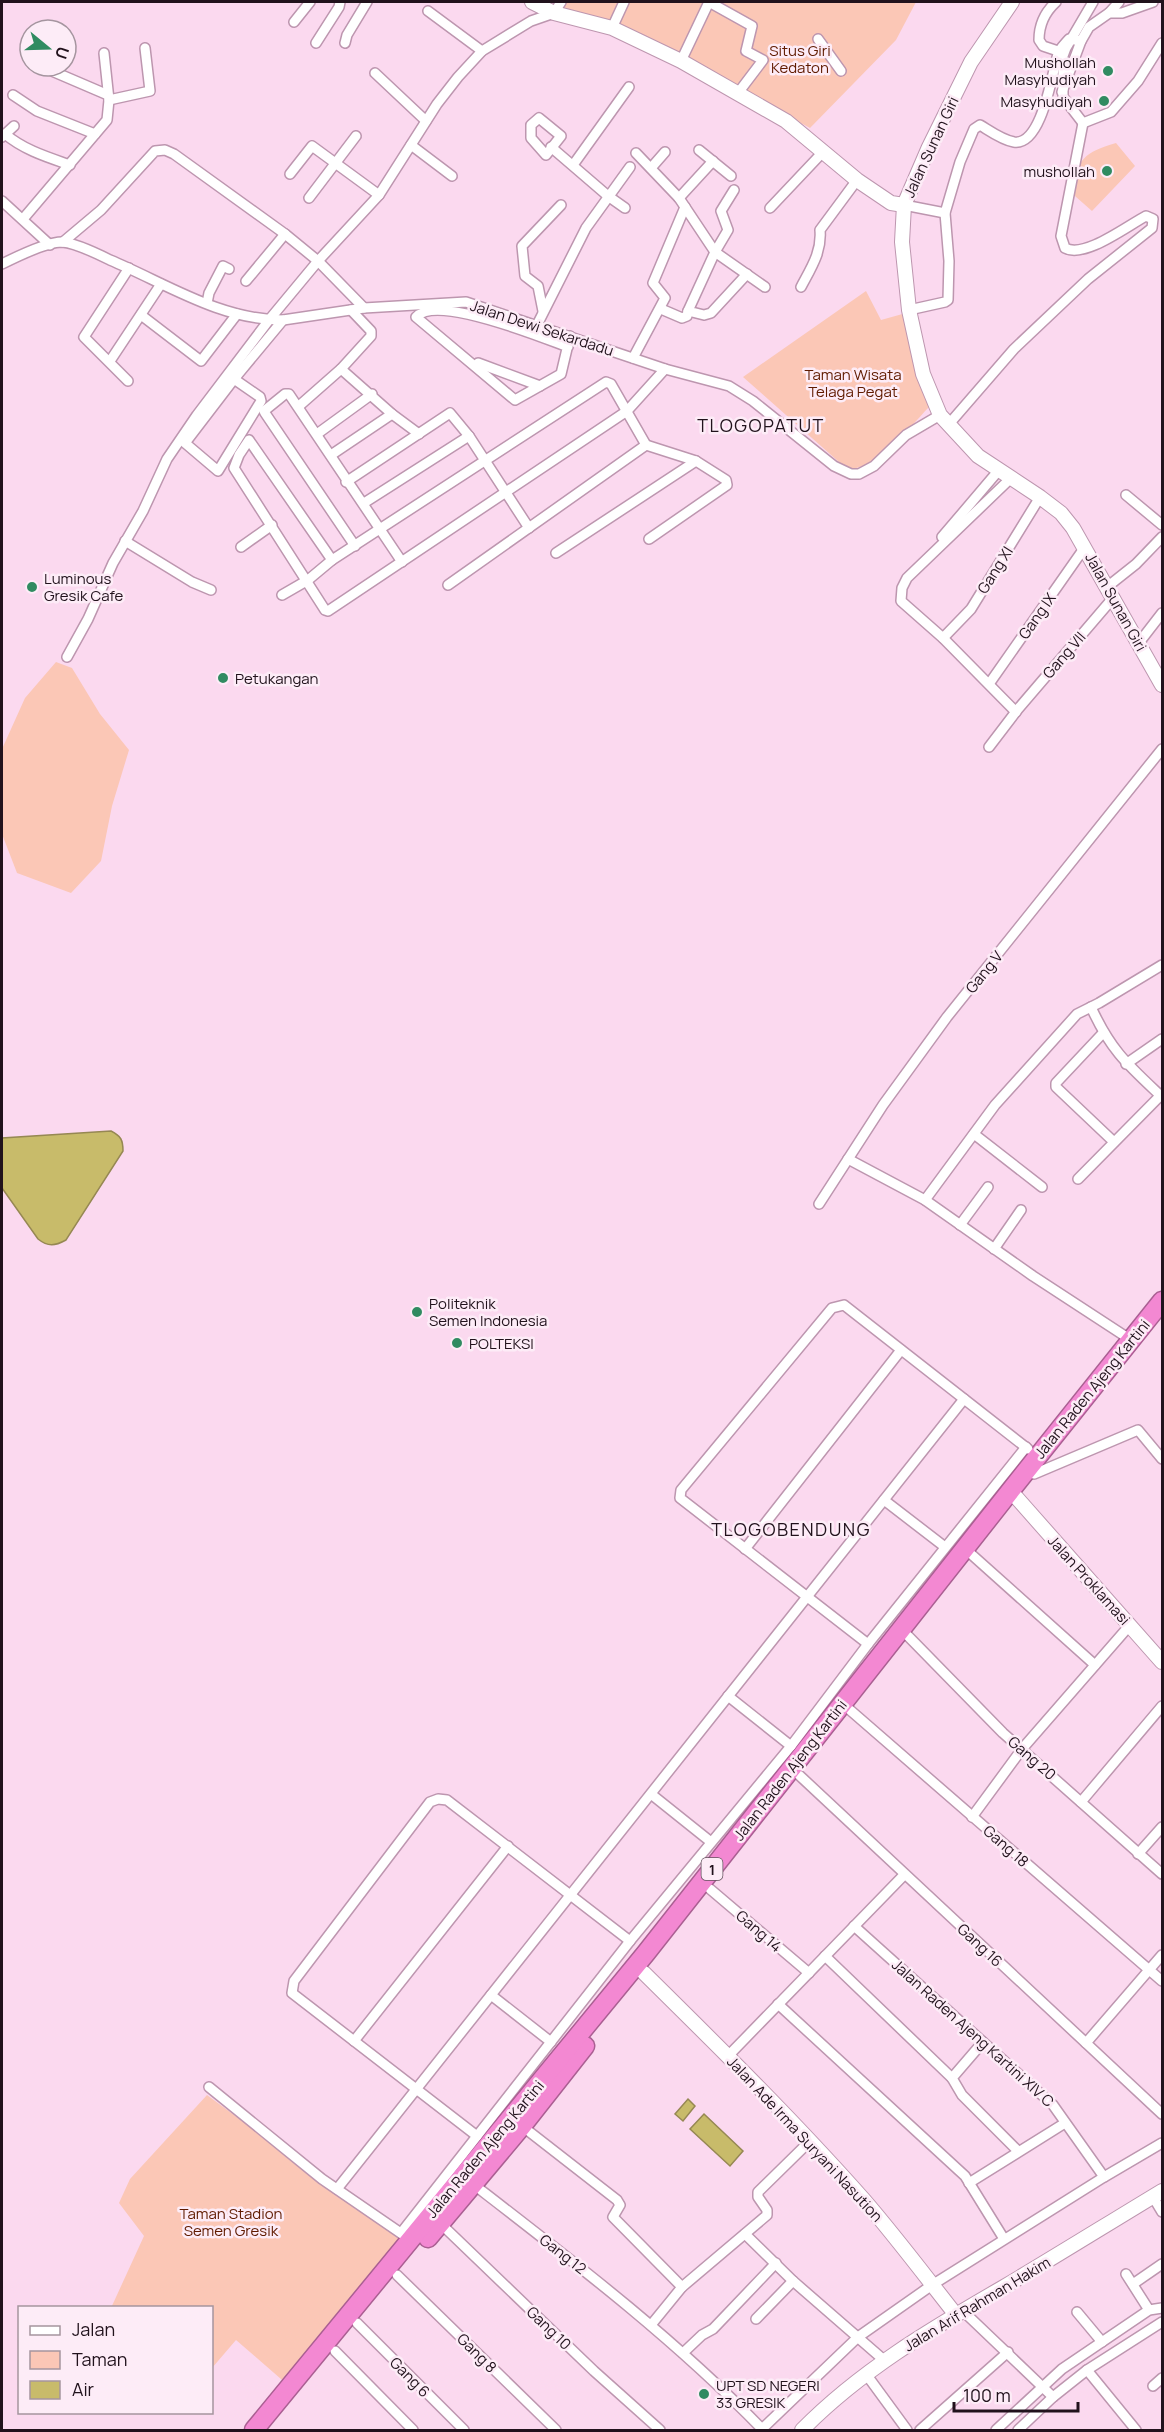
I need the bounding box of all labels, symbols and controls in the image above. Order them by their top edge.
north arrow [18,18,78,78]
park label: Situs Giri Kedaton [769,40,831,78]
text: U [50,44,74,62]
place label: Mushollah Masyhudiyah [1005,52,1096,90]
marker: Mushollah Masyhudiyah [1101,64,1115,78]
place label: Masyhudiyah [1001,91,1092,112]
street label: Jalan Sunan Giri [898,93,964,201]
marker: Masyhudiyah [1097,94,1111,108]
place label: mushollah [1023,161,1095,182]
marker: mushollah [1100,164,1114,178]
street label: Jalan Dewi Sekardadu [468,295,616,361]
park label: Taman Wisata Telaga Pegat [805,364,901,402]
district label: TLOGOPATUT [697,413,825,437]
street label: Gang XI [972,542,1018,598]
street label: Jalan Sunan Giri [1080,549,1152,655]
place label: Luminous Gresik Cafe [44,568,123,606]
marker: Luminous Gresik Cafe [25,580,39,594]
street label: Gang IX [1013,589,1061,643]
street label: Gang VII [1038,627,1090,683]
place label: Petukangan [235,668,319,689]
marker: Petukangan [216,671,230,685]
street label: Gang V [961,946,1007,998]
place label: Politeknik Semen Indonesia [429,1293,547,1331]
marker: Politeknik Semen Indonesia [410,1305,424,1319]
street label: Jalan Raden Ajeng Kartini [1029,1315,1155,1463]
place label: POLTEKSI [469,1333,534,1354]
marker: POLTEKSI [450,1336,464,1350]
district label: TLOGOBENDUNG [711,1517,871,1541]
street label: Jalan Proklamasi [1043,1531,1135,1629]
street label: Jalan Raden Ajeng Kartini [728,1695,852,1845]
street label: Gang 20 [1003,1731,1061,1785]
street label: Gang 18 [979,1820,1033,1872]
road number: 1 [702,1858,722,1880]
street label: Gang 14 [732,1905,787,1957]
street label: Gang 16 [953,1919,1007,1971]
street label: Jalan Raden Ajeng Kartini XIV C [887,1954,1059,2112]
street label: Jalan Ade Irma Suryani Nasution [722,2052,888,2227]
street label: Jalan Raden Ajeng Kartini [421,2076,549,2222]
park label: Taman Stadion Semen Gresik [180,2203,283,2241]
street label: Gang 12 [535,2229,591,2279]
street label: Jalan Arif Rahman Hakim [900,2252,1054,2356]
street label: Gang 10 [522,2301,576,2355]
legend [18,2306,213,2414]
text: Jalan [72,2317,115,2341]
street label: Gang 8 [452,2328,502,2378]
text: Taman [72,2347,127,2371]
street label: Gang 6 [385,2352,435,2402]
place label: UPT SD NEGERI 33 GRESIK [716,2375,820,2413]
scale bar [954,2375,1078,2413]
text: Air [72,2377,95,2401]
text: 100 m [963,2383,1011,2407]
marker: UPT SD NEGERI 33 GRESIK [697,2387,711,2401]

